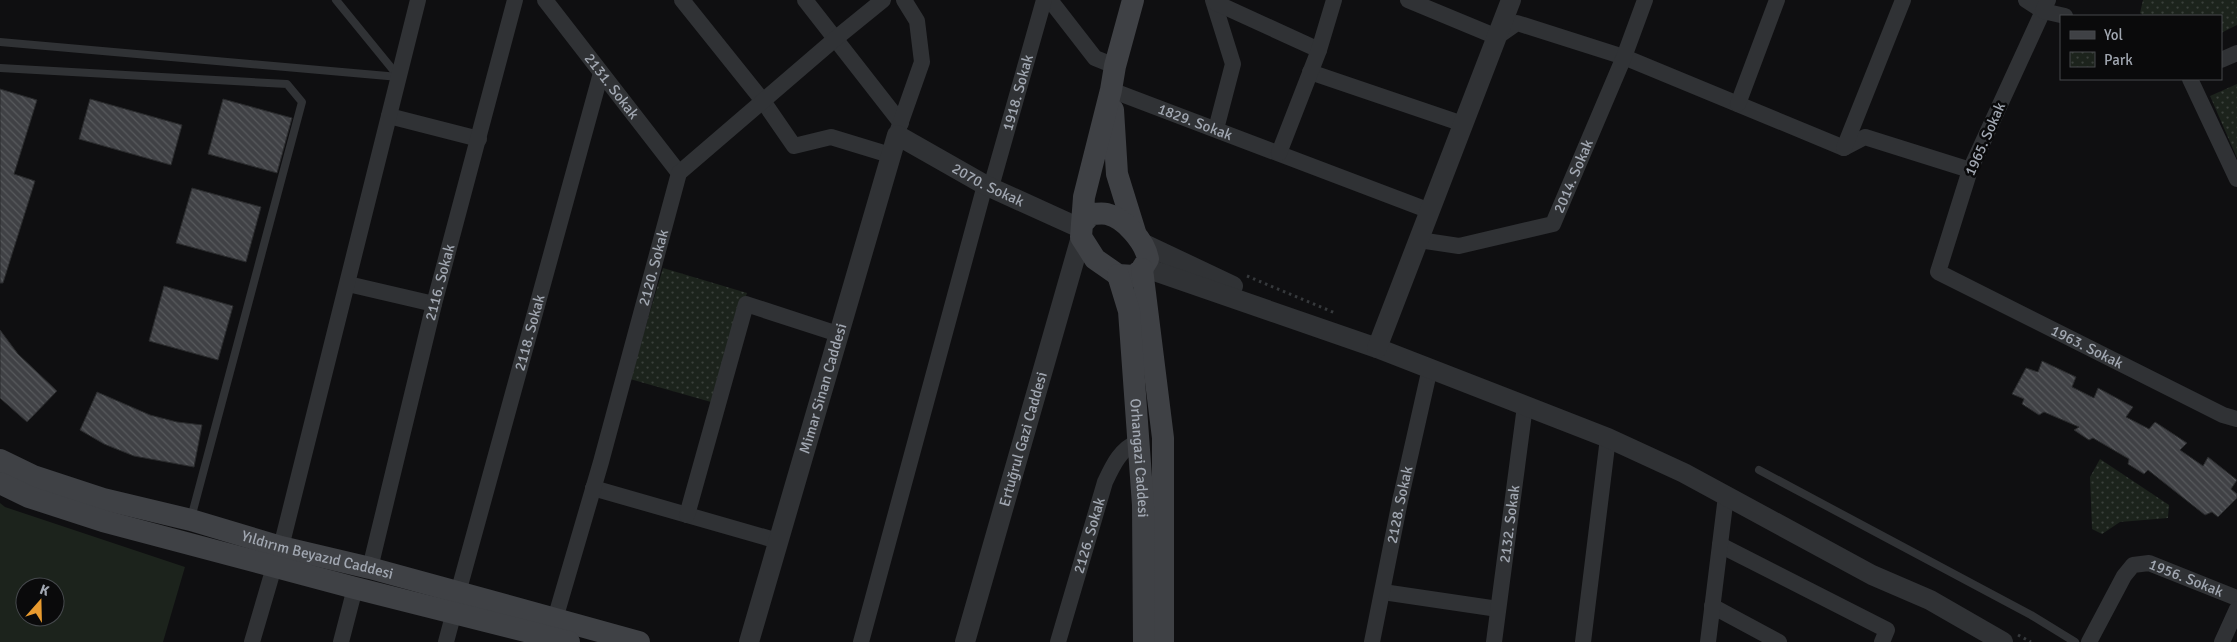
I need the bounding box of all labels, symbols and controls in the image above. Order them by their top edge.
legend [2060,15,2222,80]
text: Yol [2104,26,2123,44]
street label: 2131. Sokak [581,50,643,123]
text: Park [2104,51,2133,69]
street label: 1918. Sokak [998,52,1037,133]
street label: 1965. Sokak [1961,99,2009,178]
street label: 1829. Sokak [1155,100,1235,144]
street label: 2014. Sokak [1550,136,1597,216]
street label: 2070. Sokak [949,159,1027,211]
street label: 2120. Sokak [635,227,673,308]
street label: 2116. Sokak [421,242,459,323]
street label: 2118. Sokak [511,292,549,373]
street label: Mimar Sinan Caddesi [795,321,851,456]
street label: 1963. Sokak [2048,321,2127,373]
street label: Ertuğrul Gazi Caddesi [995,370,1051,509]
street label: Orhangazi Caddesi [1126,398,1152,518]
street label: 2128. Sokak [1383,464,1417,545]
street label: 2132. Sokak [1495,483,1524,564]
street label: 2126. Sokak [1070,495,1109,576]
street label: Yıldırım Beyazıd Caddesi [239,527,395,583]
street label: 1956. Sokak [2146,555,2226,601]
north arrow [15,577,65,627]
text: K [37,581,52,600]

